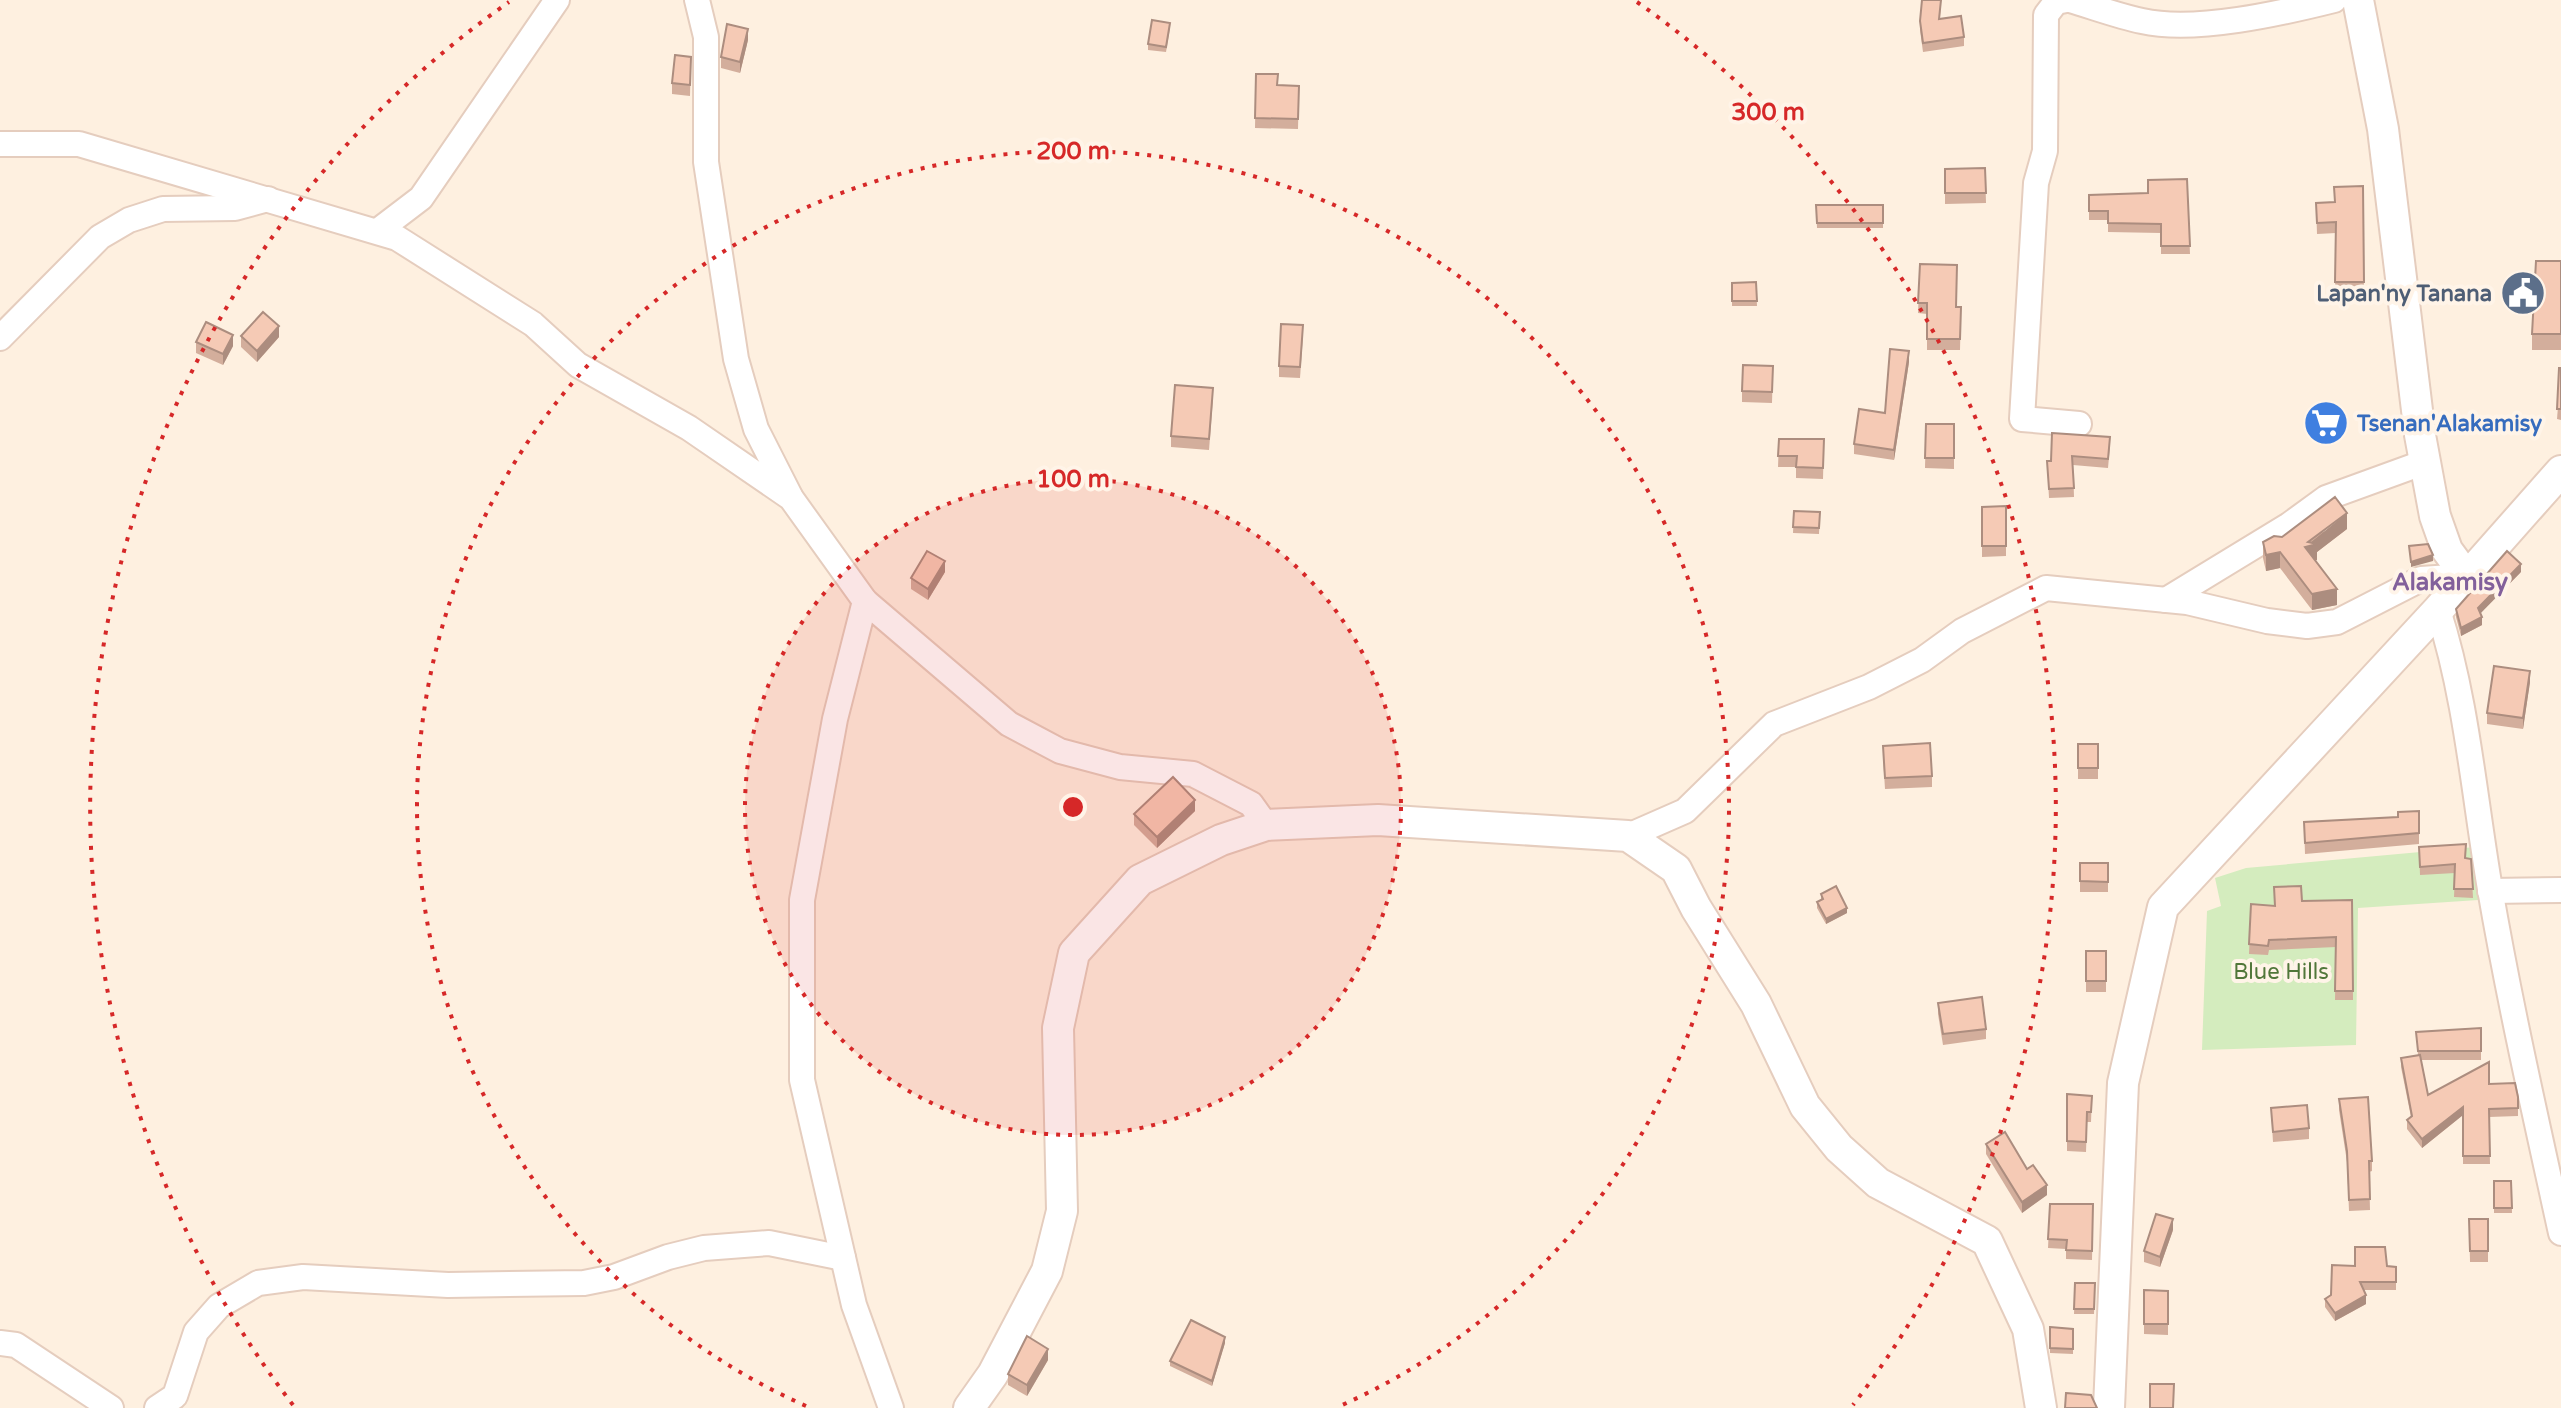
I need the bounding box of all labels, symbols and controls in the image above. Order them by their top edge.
text: 300 m [1731,98,1805,127]
text: 200 m [1036,137,1110,166]
public building icon: Lapan'ny Tanana [2499,269,2547,317]
place label: Lapan'ny Tanana [2316,281,2492,307]
supermarket icon: Tsenan'Alakamisy [2302,399,2350,447]
place label: Tsenan'Alakamisy [2356,411,2542,437]
text: 100 m [1036,465,1110,494]
district label: Alakamisy [2392,568,2508,597]
centre of rings [1059,793,1087,821]
park label: Blue Hills [2233,959,2329,985]

